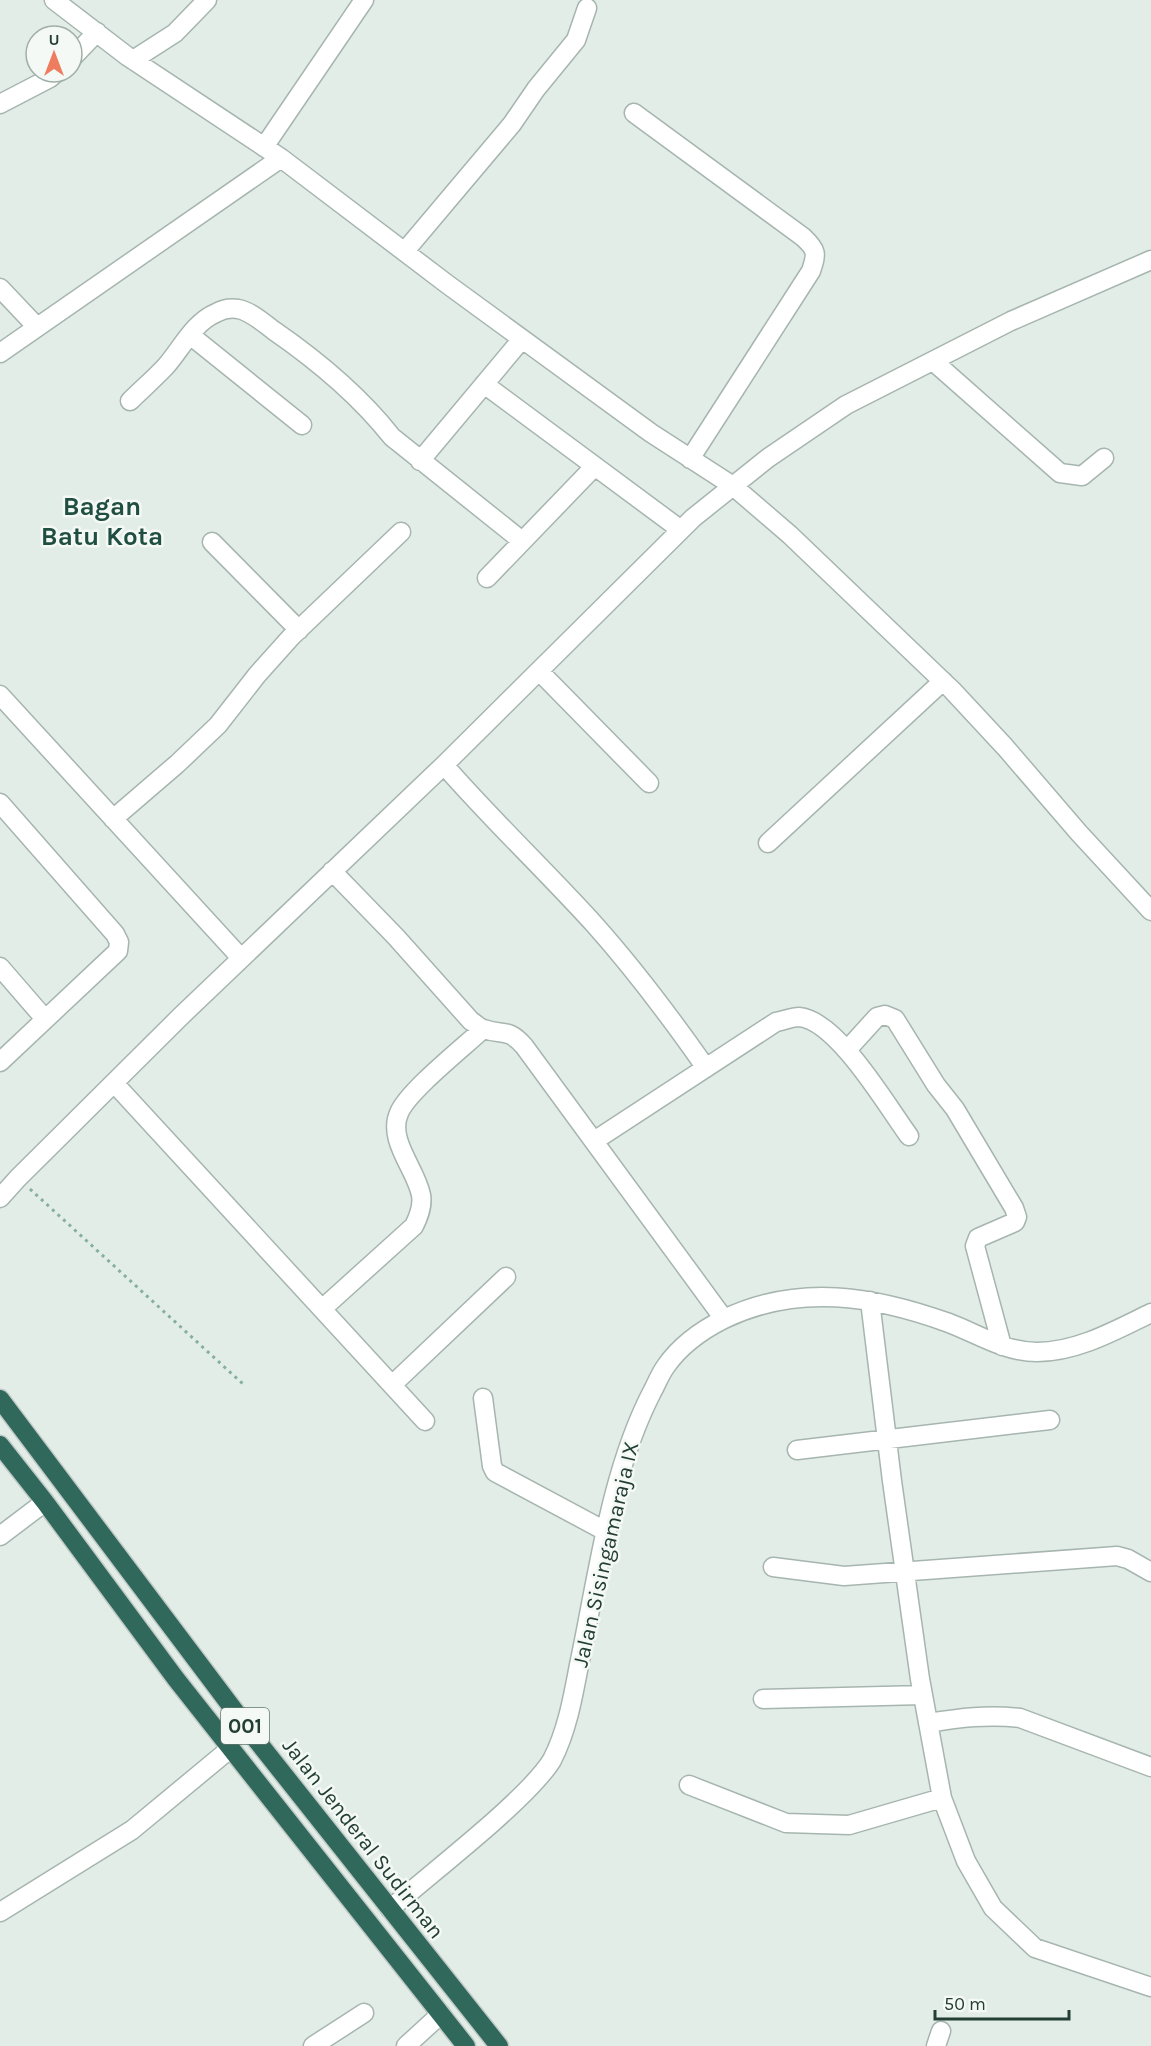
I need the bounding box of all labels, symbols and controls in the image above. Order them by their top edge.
north arrow [24,24,84,84]
text: U [48,30,60,49]
district label: Bagan Batu Kota [41,491,163,552]
street label: Jalan Sisingamaraja IX [567,1439,645,1670]
road number: 001 [221,1708,269,1744]
street label: Jalan Jenderal Sudirman [277,1733,450,1944]
scale bar [935,1983,1068,2021]
text: 50 m [944,1993,986,2015]

